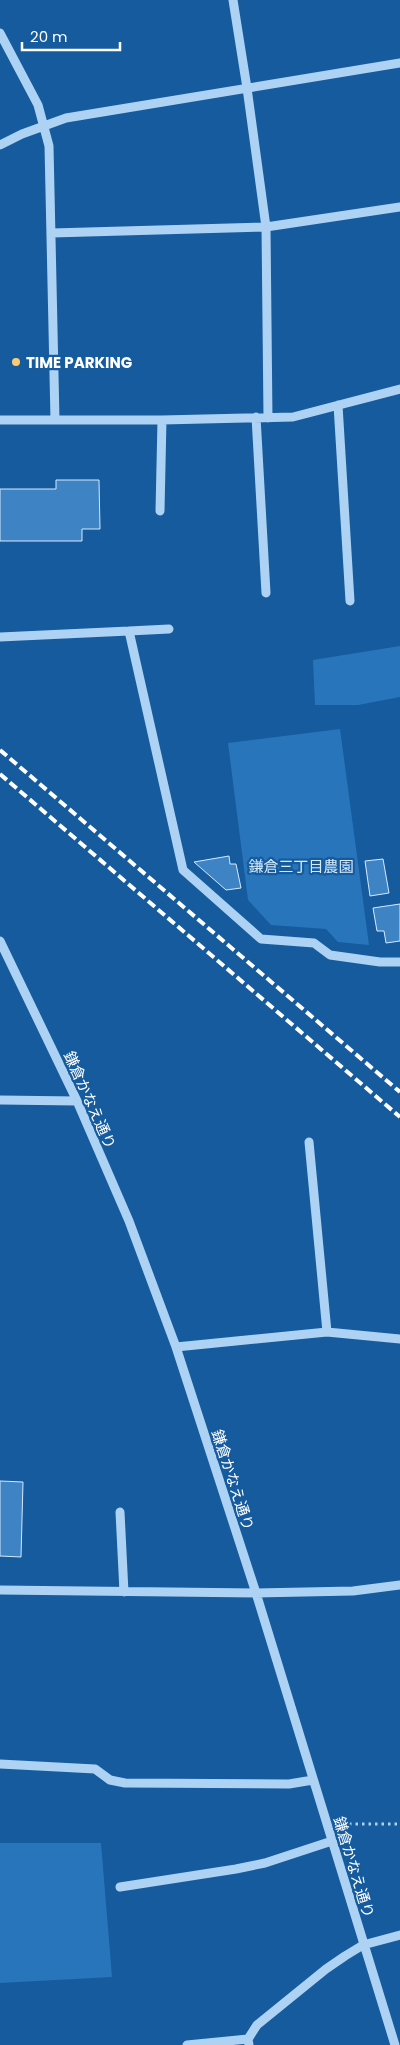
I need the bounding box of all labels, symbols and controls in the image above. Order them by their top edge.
scale bar [22,20,120,52]
text: 20 m [30,26,68,47]
place label: TIME PARKING [26,352,132,373]
marker: TIME PARKING [10,356,22,368]
park label: 鎌倉三丁目農園 [248,856,354,877]
street label: 鎌倉かなえ通り [59,1048,121,1152]
street label: 鎌倉かなえ通り [207,1427,259,1533]
street label: 鎌倉かなえ通り [329,1814,379,1920]

